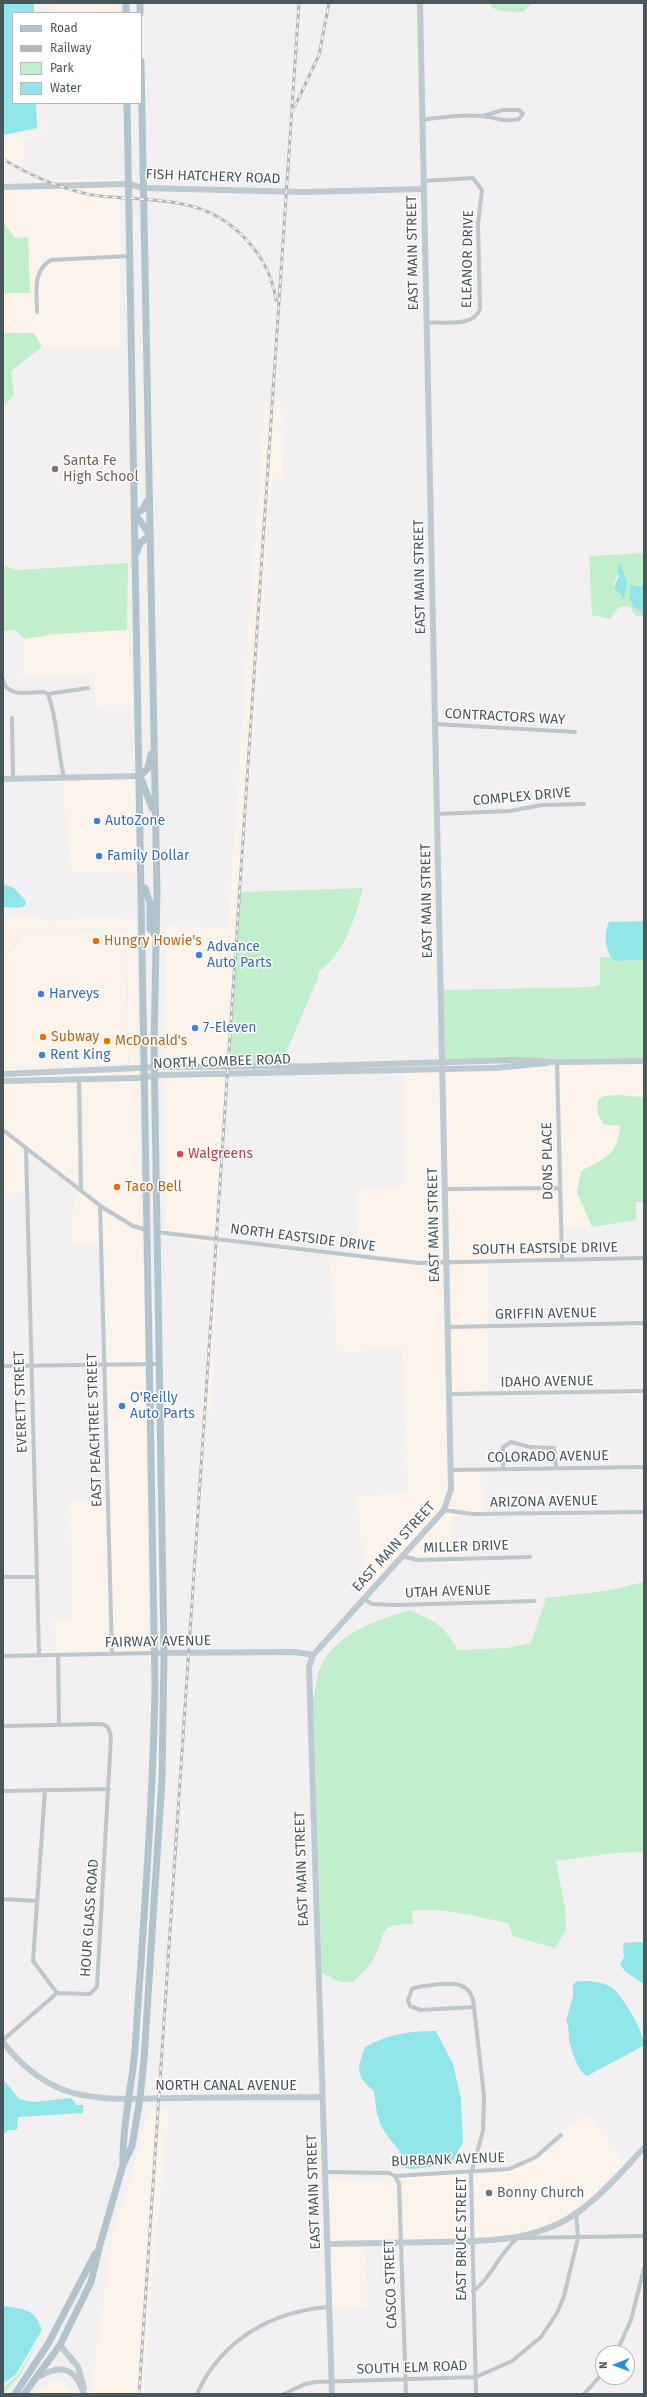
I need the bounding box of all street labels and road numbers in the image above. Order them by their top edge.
street label: FISH HATCHERY ROAD [145,166,281,188]
street label: EAST MAIN STREET [404,195,422,311]
street label: ELEANOR DRIVE [459,210,477,308]
street label: EAST MAIN STREET [411,519,429,635]
street label: CONTRACTORS WAY [444,705,566,729]
street label: COMPLEX DRIVE [472,784,572,810]
street label: EAST MAIN STREET [418,843,436,959]
street label: NORTH COMBEE ROAD [153,1051,291,1073]
street label: DONS PLACE [539,1122,557,1200]
street label: EAST MAIN STREET [425,1167,443,1283]
street label: NORTH EASTSIDE DRIVE [229,1221,377,1255]
street label: SOUTH EASTSIDE DRIVE [472,1239,618,1259]
street label: GRIFFIN AVENUE [495,1305,597,1323]
street label: EVERETT STREET [11,1351,31,1453]
street label: EAST PEACHTREE STREET [84,1353,106,1507]
street label: IDAHO AVENUE [500,1373,594,1391]
street label: COLORADO AVENUE [487,1448,609,1466]
street label: ARIZONA AVENUE [490,1493,598,1511]
street label: EAST MAIN STREET [349,1499,439,1595]
street label: MILLER DRIVE [423,1537,509,1557]
street label: UTAH AVENUE [404,1582,492,1602]
street label: FAIRWAY AVENUE [105,1633,211,1651]
street label: EAST MAIN STREET [292,1811,312,1927]
street label: HOUR GLASS ROAD [77,1858,103,1978]
street label: NORTH CANAL AVENUE [155,2078,297,2094]
street label: EAST MAIN STREET [304,2134,324,2250]
street label: BURBANK AVENUE [391,2150,505,2170]
street label: EAST BRUCE STREET [454,2177,470,2301]
street label: CASCO STREET [381,2239,401,2329]
street label: SOUTH ELM ROAD [356,2358,468,2378]

